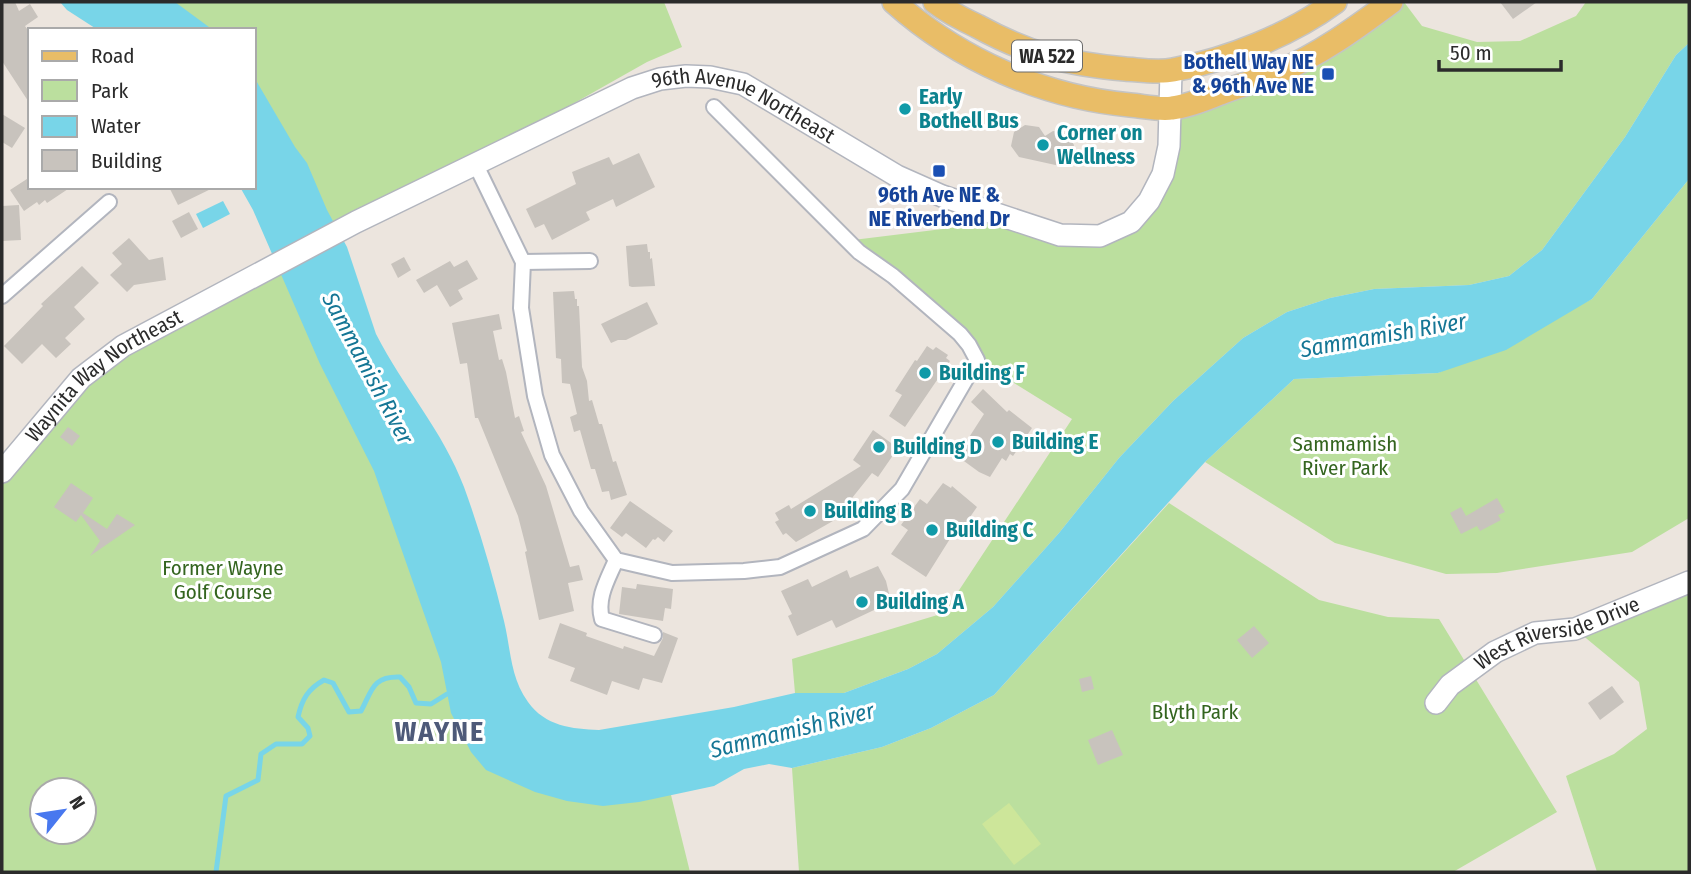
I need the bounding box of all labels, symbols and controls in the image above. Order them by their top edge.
legend [28,28,256,189]
scale bar [1439,28,1562,72]
road number: WA 522 [1012,40,1082,72]
text: 50 m [1450,40,1492,66]
text: Road [91,43,135,69]
place label: Bothell Way NE & 96th Ave NE [1184,49,1314,99]
street label: 96th Avenue Northeast [648,63,840,149]
marker: Bothell Way NE & 96th Ave NE [1320,66,1336,82]
text: Park [91,78,129,104]
place label: Early Bothell Bus [919,84,1019,134]
marker: Early Bothell Bus [897,101,913,117]
text: Water [91,113,141,139]
place label: Corner on Wellness [1057,120,1142,170]
marker: Corner on Wellness [1035,137,1051,153]
text: Building [91,148,162,174]
marker: 96th Ave NE & NE Riverbend Dr [931,163,947,179]
place label: 96th Ave NE & NE Riverbend Dr [868,182,1010,232]
water label: Sammamish River [316,286,420,450]
street label: Waynita Way Northeast [20,304,187,447]
water label: Sammamish River [1297,306,1469,364]
place label: Building F [939,360,1025,386]
marker: Building F [917,365,933,381]
place label: Building E [1012,429,1098,455]
park label: Sammamish River Park [1293,431,1397,481]
place label: Building D [893,434,982,460]
marker: Building E [990,434,1006,450]
marker: Building D [871,439,887,455]
place label: Building B [824,498,912,524]
marker: Building B [802,503,818,519]
place label: Building C [946,517,1033,543]
marker: Building C [924,522,940,538]
park label: Former Wayne Golf Course [162,555,284,605]
place label: Building A [876,589,964,615]
street label: West Riverside Drive [1469,591,1643,676]
marker: Building A [854,594,870,610]
water label: Sammamish River [706,696,878,764]
park label: Blyth Park [1152,699,1238,725]
district label: WAYNE [395,715,485,748]
north arrow [28,776,98,846]
text: N [64,792,90,813]

